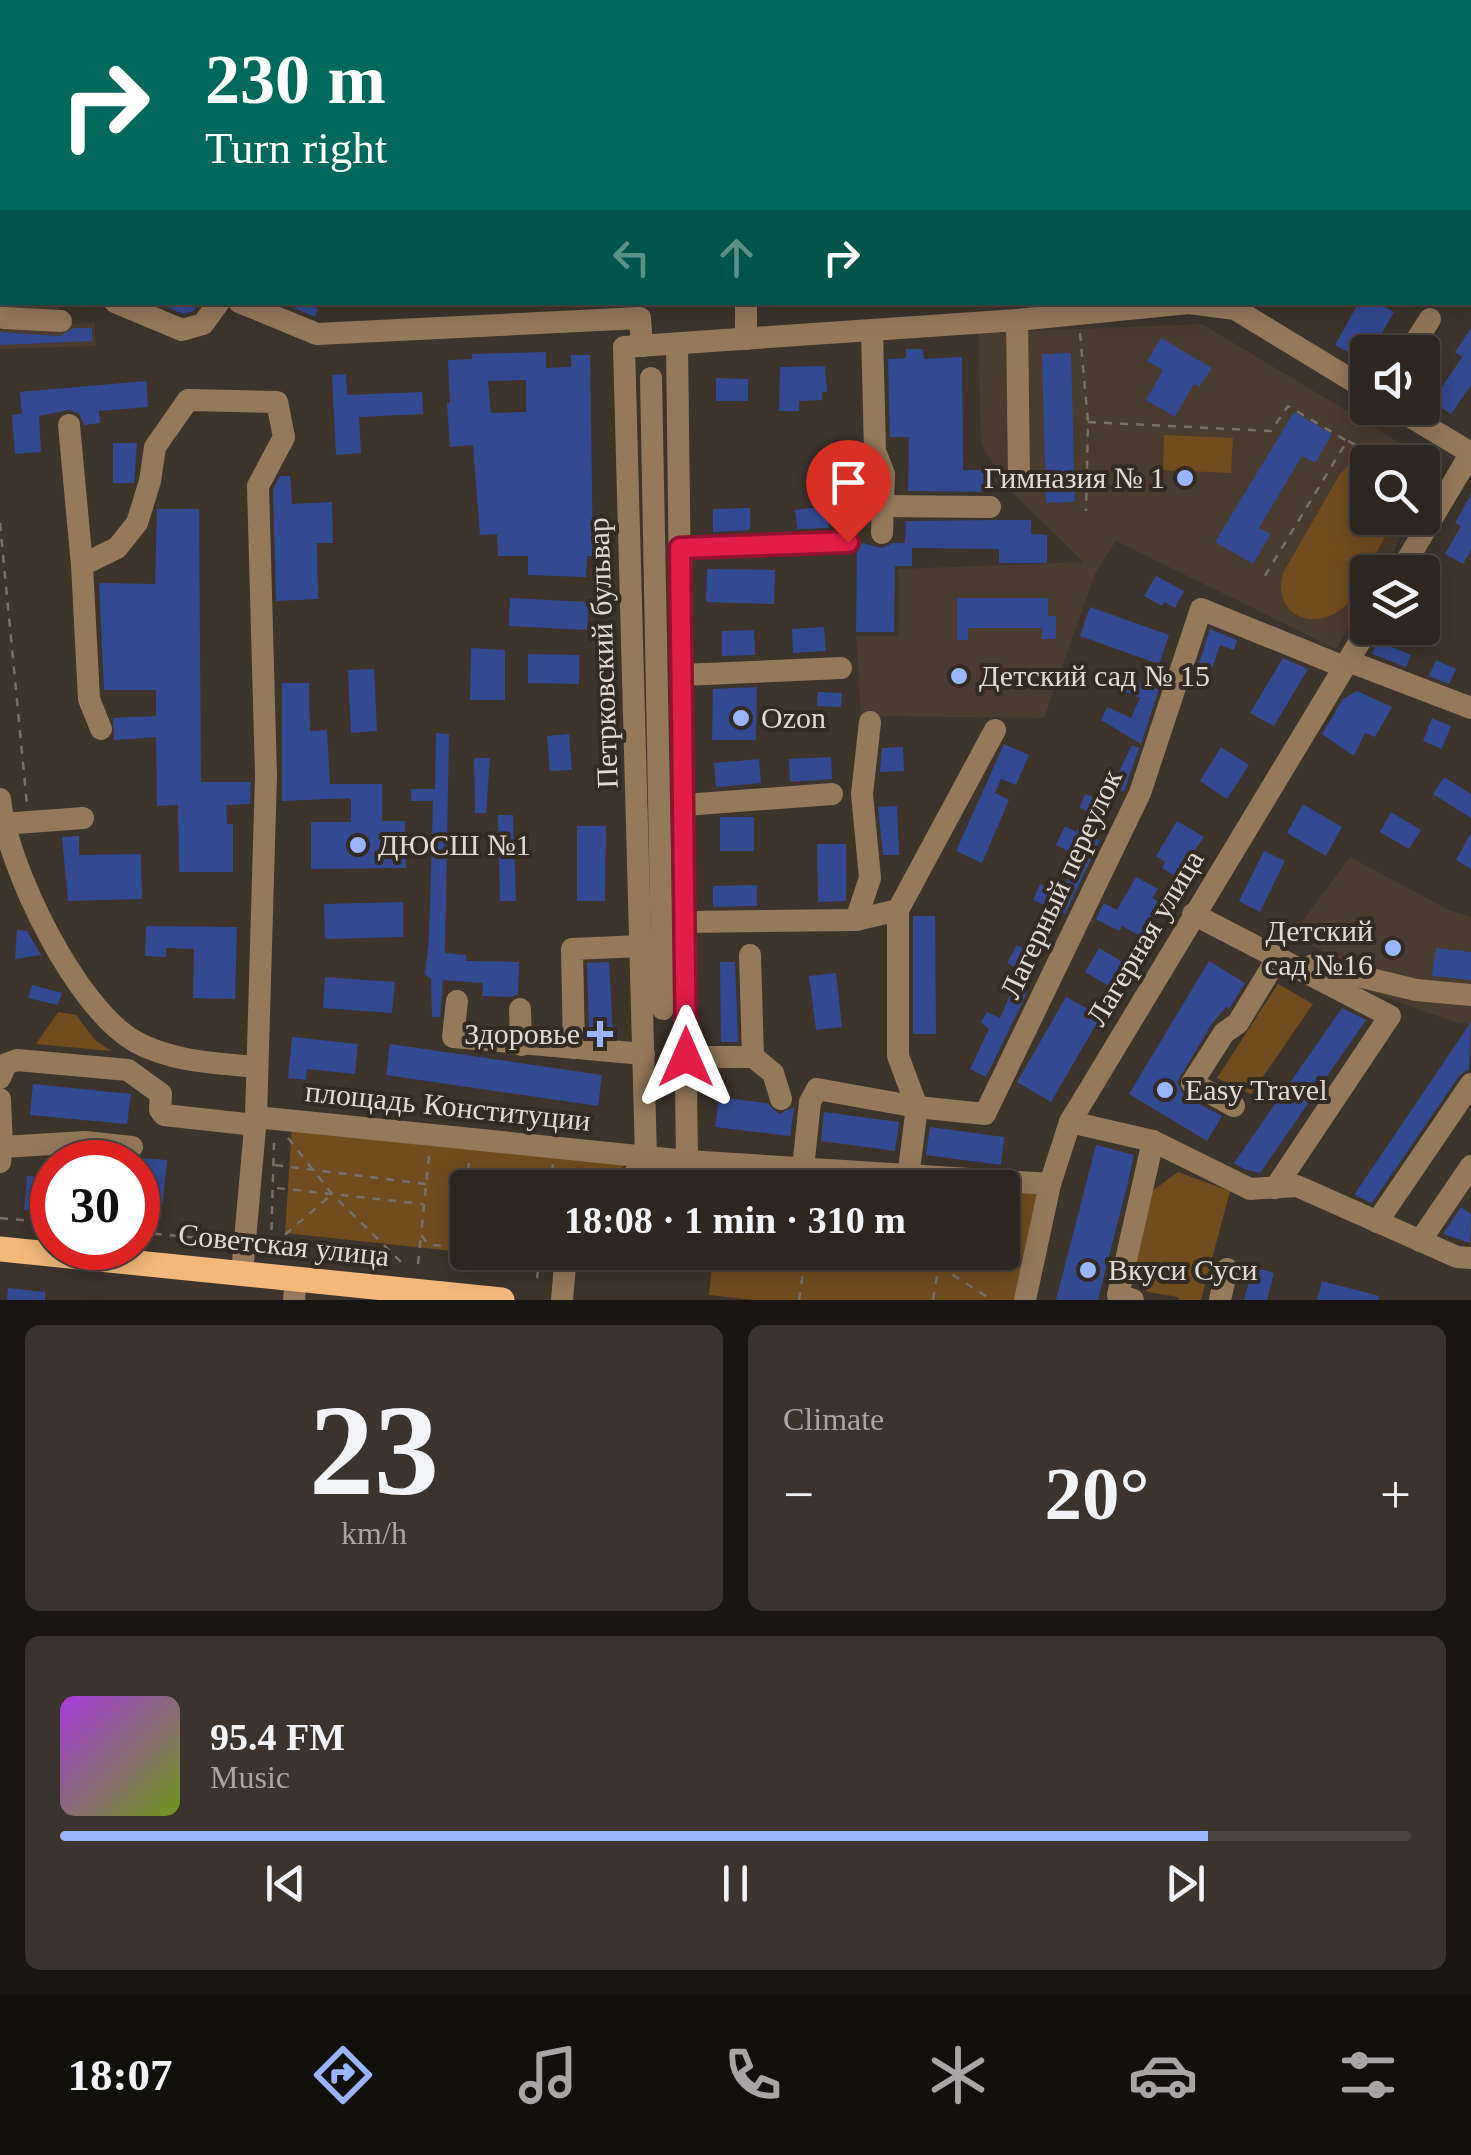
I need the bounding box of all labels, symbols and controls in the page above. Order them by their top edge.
icon: right [40,40,170,170]
text: 230 m [205,41,386,118]
text: Turn right [205,123,387,173]
icon: left [604,230,659,285]
icon: ahead [709,230,764,285]
icon: right [814,230,869,285]
map controls [1350,335,1440,645]
button: sound [1350,335,1440,425]
pin [806,440,891,543]
button: search [1350,445,1440,535]
icon: arrive [821,455,876,510]
place label: Гимназия № 1 [984,461,1165,494]
marker: Гимназия № 1 [1174,467,1196,489]
street label: Петрковский бульвар [581,517,624,789]
button: layers [1350,555,1440,645]
place label: Детский сад № 15 [979,659,1210,692]
marker: Детский сад № 15 [948,665,970,687]
place label: Ozon [761,701,826,734]
marker: Ozon [730,707,752,729]
street label: Лагерный переулок [993,764,1128,1004]
place label: ДЮСШ №1 [378,828,531,861]
marker: ДЮСШ №1 [347,834,369,856]
street label: Лагерная улица [1079,844,1210,1031]
place label: Детский сад №16 [1265,914,1373,981]
marker: Детский сад №16 [1382,937,1404,959]
position arrow [634,1005,738,1109]
place label: Здоровье [464,1017,580,1050]
marker: Здоровье [589,1023,611,1045]
place label: Easy Travel [1185,1073,1328,1106]
street label: площадь Конституции [304,1074,592,1137]
marker: Easy Travel [1154,1079,1176,1101]
speed limit sign: 30 [30,1140,160,1270]
text: 18:08 · 1 min · 310 m [564,1199,906,1241]
street label: Советская улица [177,1217,391,1272]
place label: Вкуси Суси [1108,1253,1258,1286]
marker: Вкуси Суси [1077,1259,1099,1281]
text: 23 [309,1378,439,1522]
text: Climate [783,1401,884,1437]
text: 20° [1045,1452,1150,1535]
text: − [783,1464,814,1525]
text: + [1380,1464,1411,1525]
text: km/h [341,1515,407,1551]
text: 95.4 FM [210,1716,345,1758]
text: Music [210,1759,290,1795]
icon: previous [258,1856,313,1911]
icon: pause [708,1856,763,1911]
icon: next [1158,1856,1213,1911]
icon: directions [308,2040,378,2110]
icon: music [513,2040,583,2110]
icon: phone [718,2040,788,2110]
icon: climate [923,2040,993,2110]
icon: car [1128,2040,1198,2110]
icon: filters [1333,2040,1403,2110]
text: 18:07 [68,2050,173,2100]

